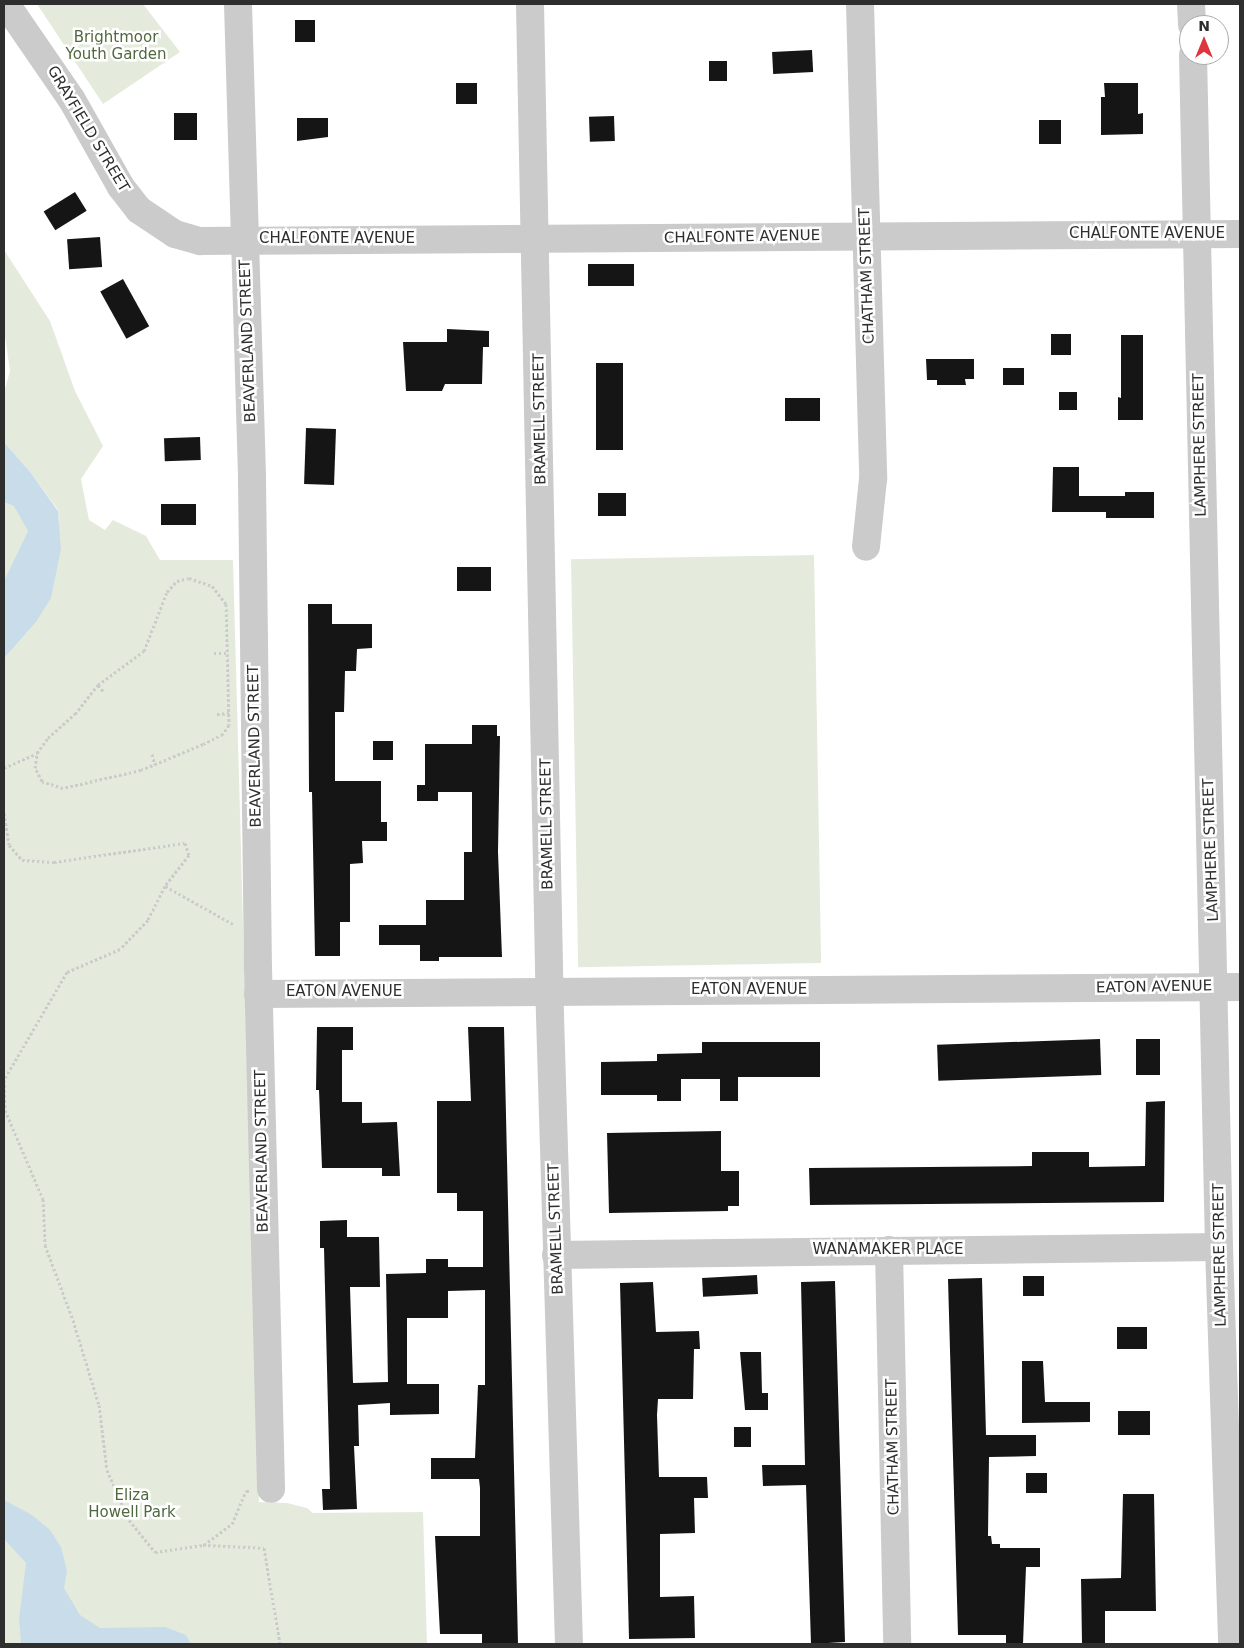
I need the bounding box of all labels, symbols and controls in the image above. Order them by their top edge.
north arrow [1179,15,1229,65]
text: N [1198,18,1210,34]
park label: Brightmoor Youth Garden [66,28,166,63]
street label: GRAYFIELD STREET [43,63,133,195]
street label: CHATHAM STREET [856,207,878,345]
street label: CHALFONTE AVENUE [1069,225,1225,243]
street label: CHALFONTE AVENUE [664,227,820,247]
street label: CHALFONTE AVENUE [259,230,415,248]
street label: BEAVERLAND STREET [236,259,260,423]
street label: BRAMELL STREET [530,353,550,485]
street label: LAMPHERE STREET [1190,373,1210,517]
street label: BEAVERLAND STREET [245,664,265,828]
street label: BRAMELL STREET [537,758,557,890]
street label: LAMPHERE STREET [1199,778,1223,922]
street label: EATON AVENUE [1096,977,1212,997]
street label: EATON AVENUE [691,981,807,999]
street label: EATON AVENUE [286,983,402,1001]
street label: BEAVERLAND STREET [252,1069,272,1233]
street label: BRAMELL STREET [545,1163,567,1295]
street label: LAMPHERE STREET [1210,1183,1230,1327]
street label: WANAMAKER PLACE [812,1241,964,1259]
street label: CHATHAM STREET [883,1379,903,1515]
park label: Eliza Howell Park [88,1486,176,1521]

